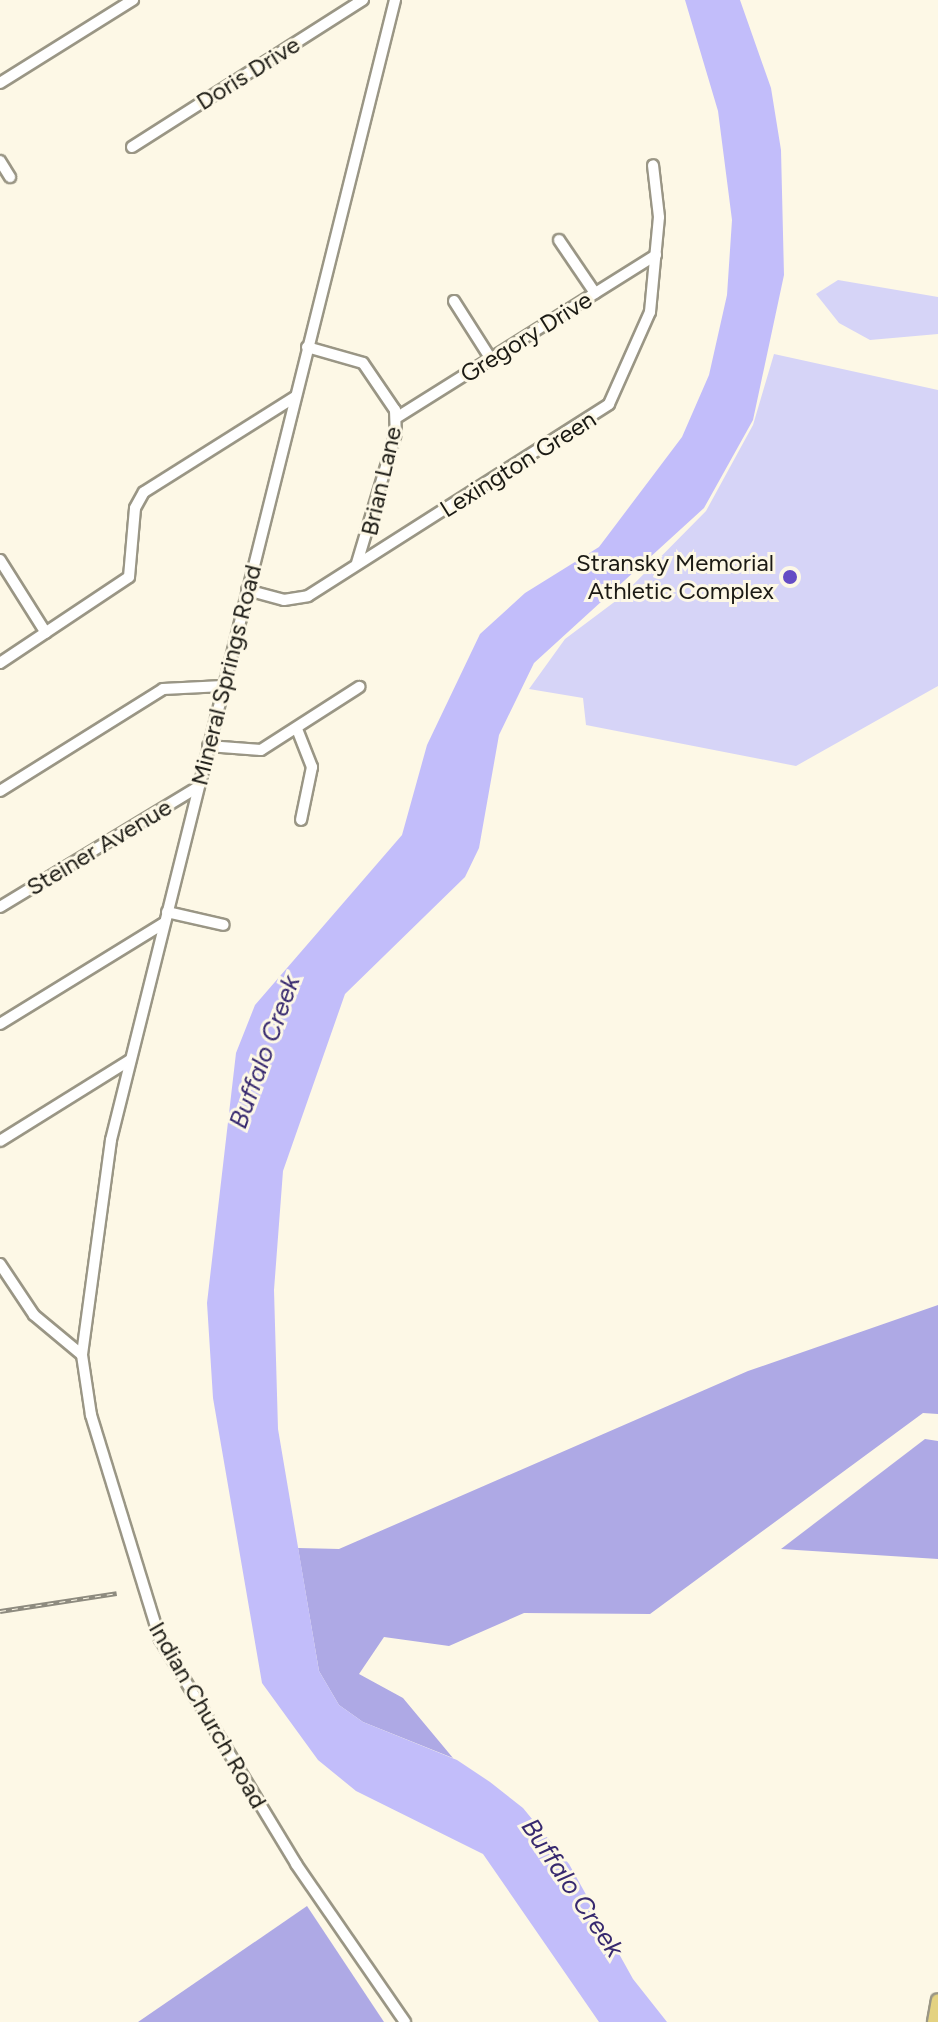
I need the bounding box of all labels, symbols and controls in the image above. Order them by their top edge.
street label: Doris Drive [191,30,305,116]
street label: Gregory Drive [455,285,597,389]
street label: Lexington Green [435,405,601,523]
street label: Brian Lane [354,424,408,538]
place label: Stransky Memorial Athletic Complex [576,549,774,605]
street label: Mineral Springs Road [185,562,267,788]
marker: Stransky Memorial Athletic Complex [781,568,799,586]
street label: Steiner Avenue [21,792,177,902]
water label: Buffalo Creek [223,971,307,1133]
street label: Indian Church Road [143,1617,273,1813]
water label: Buffalo Creek [514,1813,630,1963]

